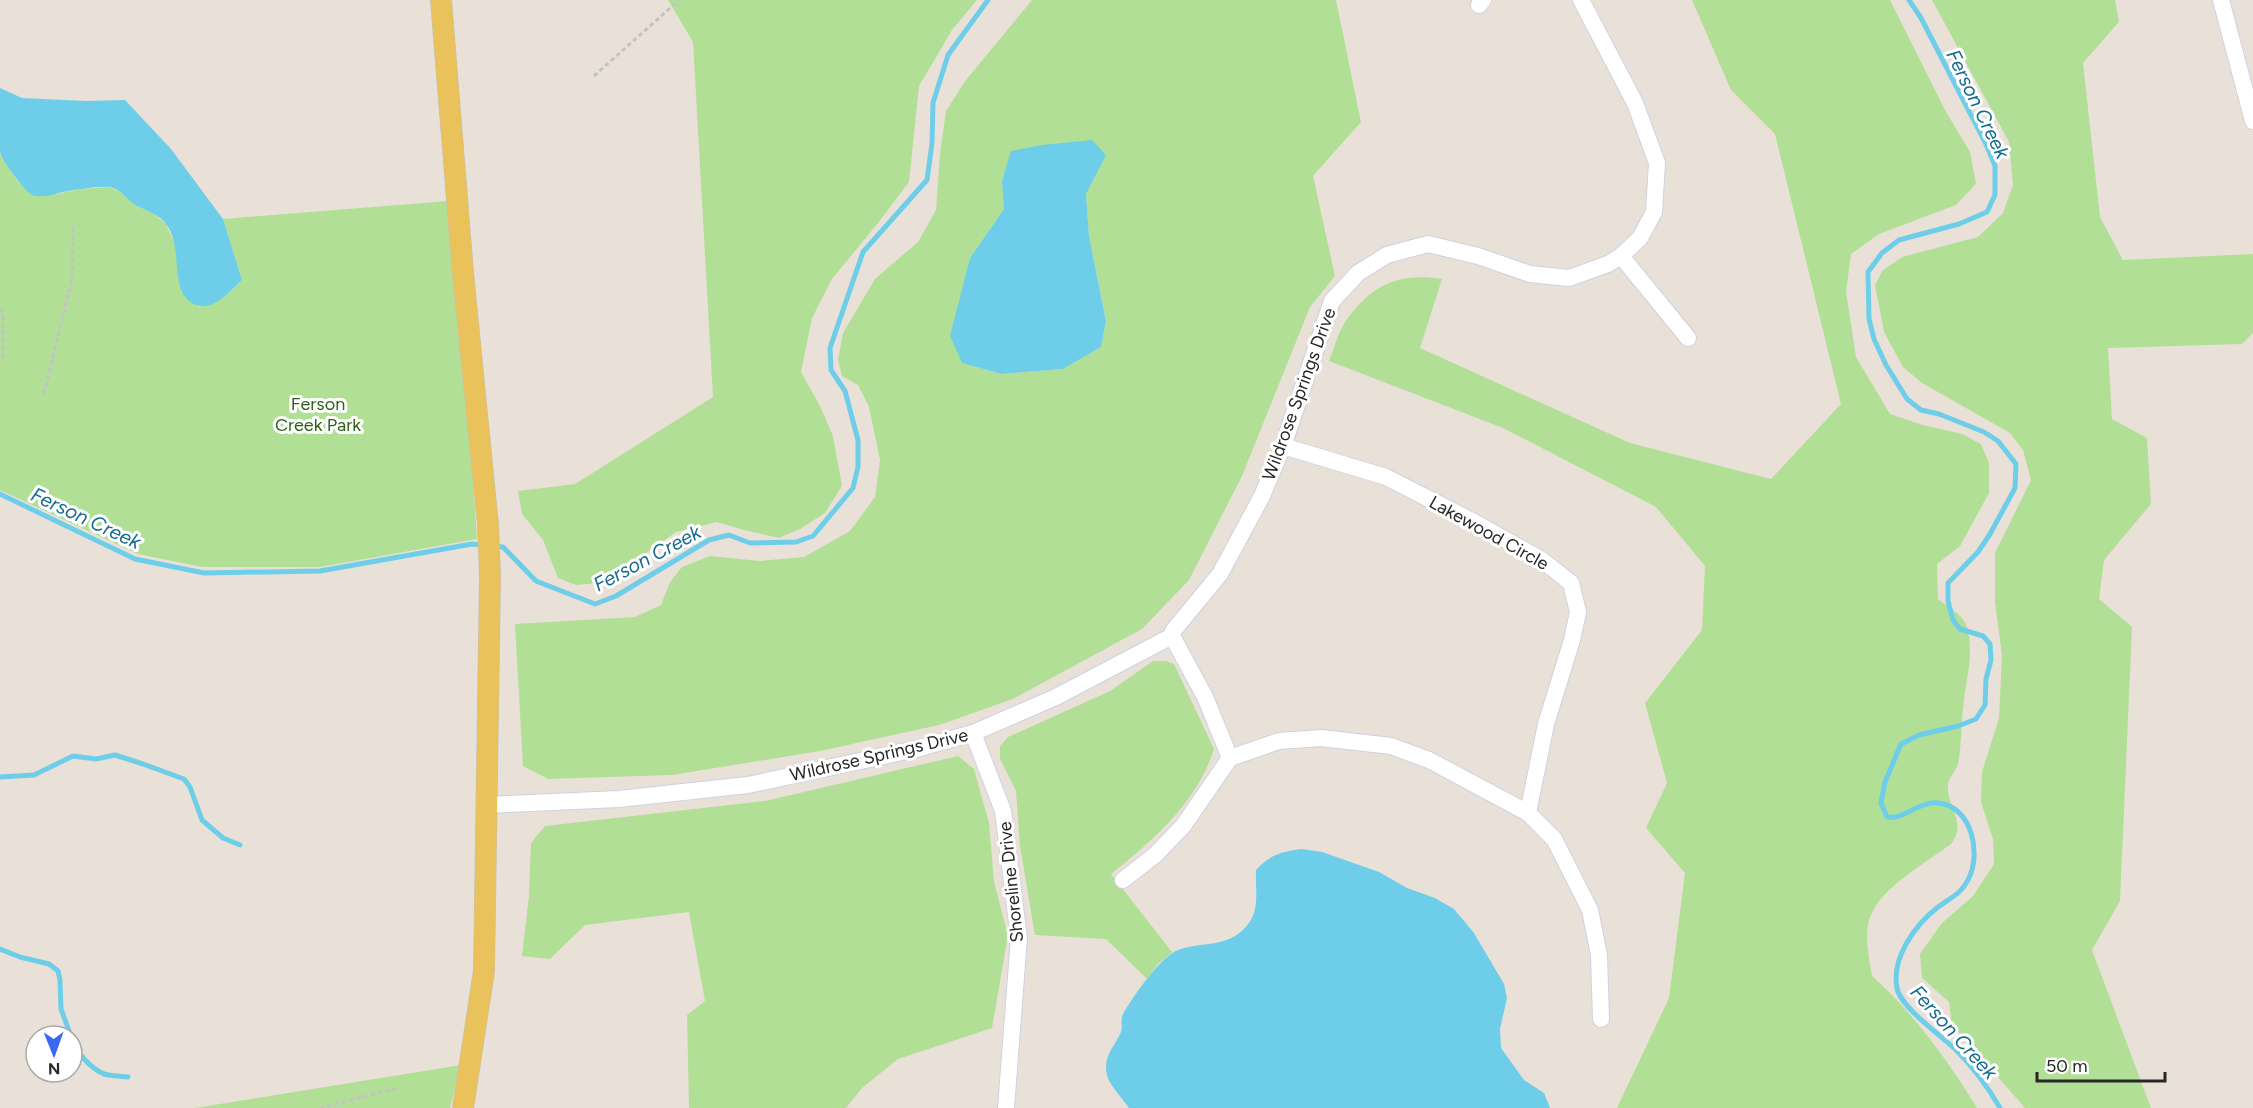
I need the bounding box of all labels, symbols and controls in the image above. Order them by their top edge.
water label: Ferson Creek [1941,46,2015,164]
street label: Wildrose Springs Drive [1258,304,1341,483]
park label: Ferson Creek Park [275,393,361,436]
water label: Ferson Creek [27,482,146,554]
street label: Lakewood Circle [1425,491,1553,575]
water label: Ferson Creek [589,519,706,596]
street label: Wildrose Springs Drive [788,724,970,786]
street label: Shoreline Drive [994,820,1028,944]
water label: Ferson Creek [1905,980,2003,1085]
north arrow [24,1024,84,1084]
scale bar [2037,1045,2164,1083]
text: 50 m [2046,1055,2088,1077]
text: N [48,1059,61,1078]

